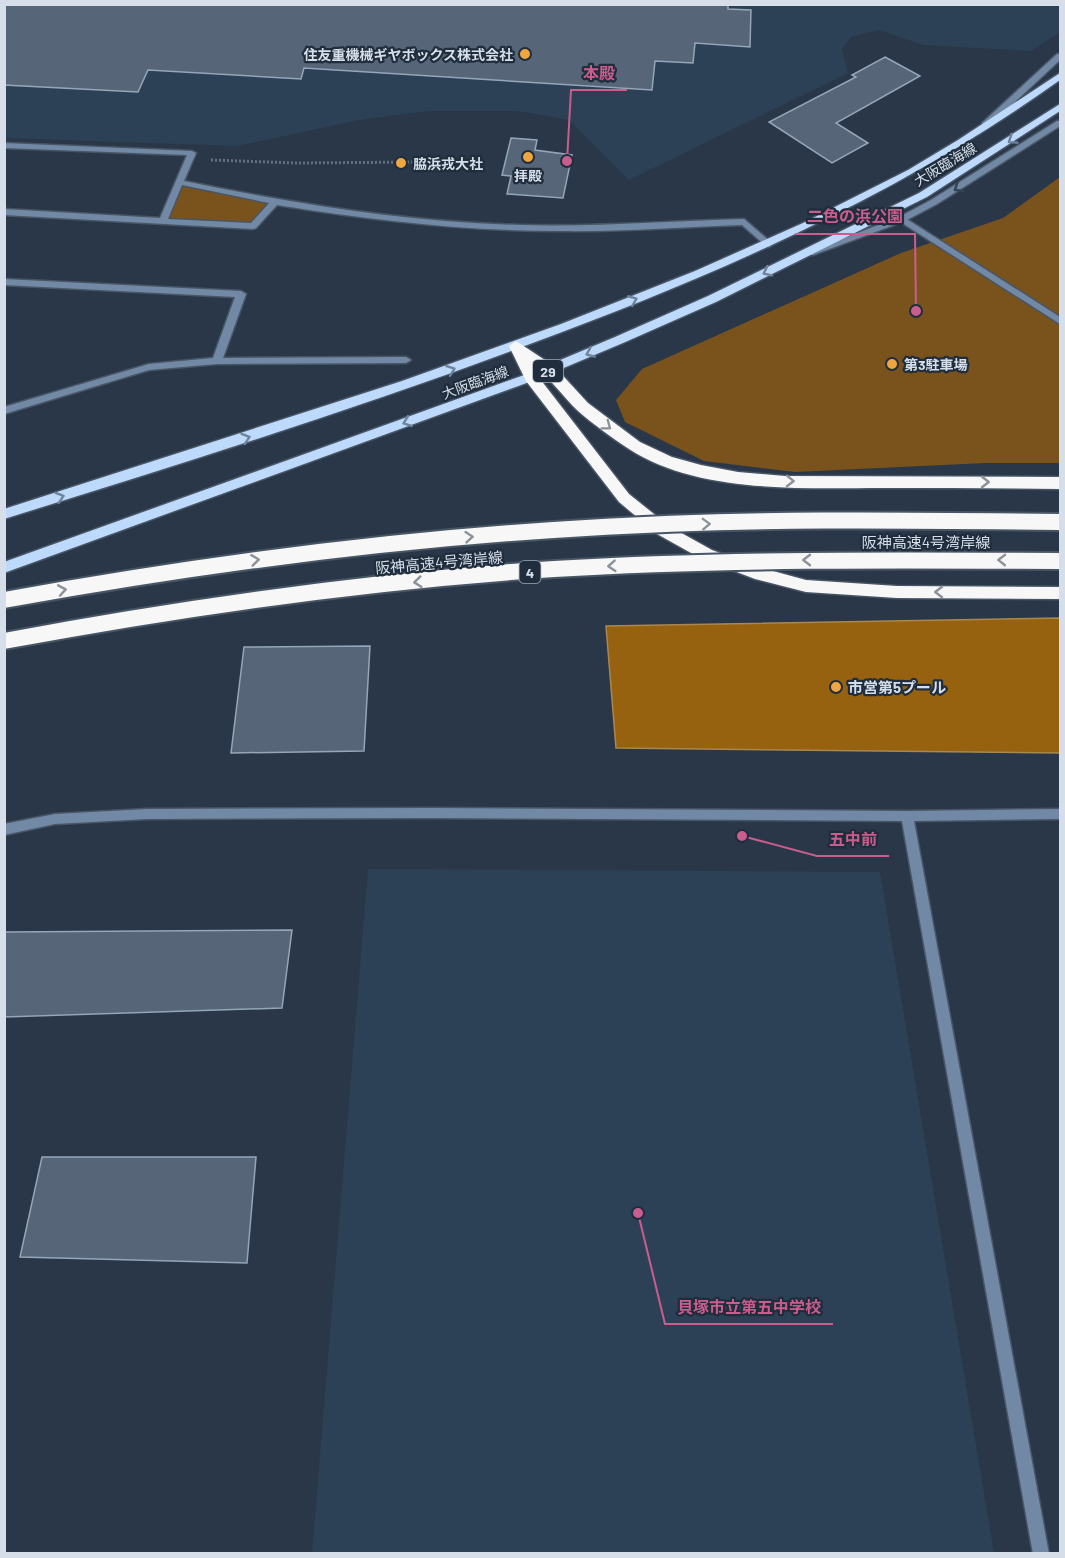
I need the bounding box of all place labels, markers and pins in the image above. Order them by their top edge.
place label: 住友重機械ギヤボックス株式会社 [303,46,513,63]
marker: 住友重機械ギヤボックス株式会社 [518,47,532,61]
callout: 本殿 [571,56,627,90]
marker: 拝殿 [521,150,535,164]
place label: 脇浜戎大社 [413,155,483,172]
marker: 脇浜戎大社 [394,156,408,170]
place label: 拝殿 [514,167,542,184]
callout: 二色の浜公園 [795,200,915,234]
place label: 第3駐車場 [904,356,968,373]
marker: 第3駐車場 [885,357,899,371]
place label: 市営第5プール [848,678,946,696]
marker: 市営第5プール [829,680,843,694]
callout: 五中前 [817,822,889,856]
callout: 貝塚市立第五中学校 [665,1290,833,1324]

